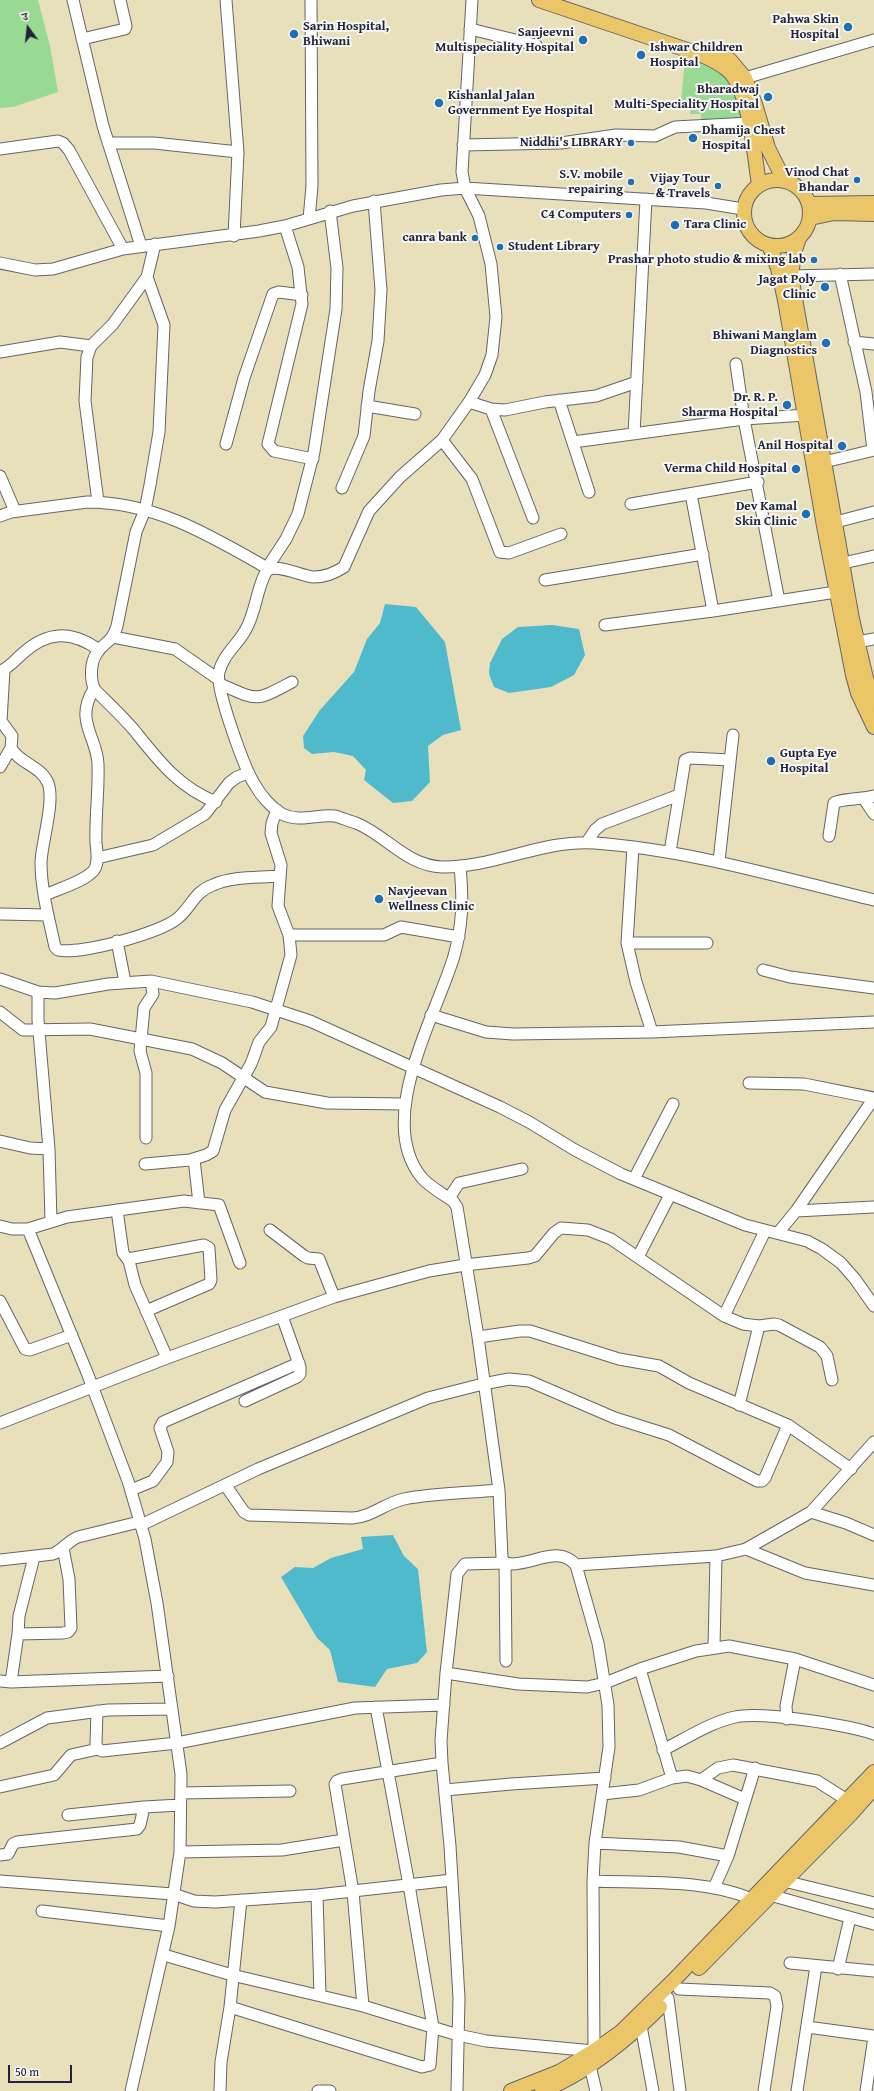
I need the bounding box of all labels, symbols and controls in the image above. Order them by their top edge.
north arrow [8,8,48,48]
text: उ [20,8,30,25]
place label: Pahwa Skin Hospital [772,12,839,43]
place label: Sarin Hospital, Bhiwani [303,19,389,50]
marker: Pahwa Skin Hospital [842,21,854,33]
place label: Sanjeevni Multispeciality Hospital [435,25,574,56]
marker: Sarin Hospital, Bhiwani [288,28,300,40]
marker: Sanjeevni Multispeciality Hospital [577,34,589,46]
place label: Ishwar Children Hospital [650,40,743,71]
marker: Ishwar Children Hospital [635,49,647,61]
place label: Bharadwaj Multi-Speciality Hospital [614,82,759,113]
place label: Kishanlal Jalan Government Eye Hospital [448,88,593,119]
marker: Bharadwaj Multi-Speciality Hospital [762,91,774,103]
marker: Kishanlal Jalan Government Eye Hospital [433,97,445,109]
place label: Dhamija Chest Hospital [702,123,785,154]
marker: Dhamija Chest Hospital [687,132,699,144]
place label: Niddhi's LIBRARY [520,135,623,151]
marker: Niddhi's LIBRARY [626,138,636,148]
place label: Vinod Chat Bhandar [785,165,849,196]
place label: S.V. mobile repairing [559,167,623,198]
place label: Vijay Tour & Travels [650,171,710,202]
marker: Vinod Chat Bhandar [852,175,862,185]
marker: S.V. mobile repairing [626,177,636,187]
marker: Vijay Tour & Travels [713,181,723,191]
place label: C4 Computers [541,207,621,223]
marker: C4 Computers [624,210,634,220]
place label: Tara Clinic [684,217,746,233]
marker: Tara Clinic [669,219,681,231]
place label: canra bank [402,230,467,246]
marker: canra bank [470,233,480,243]
place label: Student Library [508,239,600,255]
marker: Student Library [495,242,505,252]
place label: Prashar photo studio & mixing lab [608,252,806,268]
marker: Prashar photo studio & mixing lab [809,255,819,265]
place label: Jagat Poly Clinic [758,272,816,303]
marker: Jagat Poly Clinic [819,281,831,293]
place label: Bhiwani Manglam Diagnostics [713,328,817,359]
marker: Bhiwani Manglam Diagnostics [820,337,832,349]
place label: Dr. R. P. Sharma Hospital [682,390,778,421]
marker: Dr. R. P. Sharma Hospital [781,399,793,411]
place label: Anil Hospital [758,438,833,454]
marker: Anil Hospital [836,440,848,452]
place label: Verma Child Hospital [664,461,787,477]
marker: Verma Child Hospital [790,463,802,475]
place label: Dev Kamal Skin Clinic [735,499,797,530]
marker: Dev Kamal Skin Clinic [800,508,812,520]
place label: Gupta Eye Hospital [780,746,837,777]
marker: Gupta Eye Hospital [765,755,777,767]
place label: Navjeevan Wellness Clinic [388,884,474,915]
marker: Navjeevan Wellness Clinic [373,893,385,905]
scale bar [10,2057,74,2083]
text: 50 m [15,2063,39,2080]

